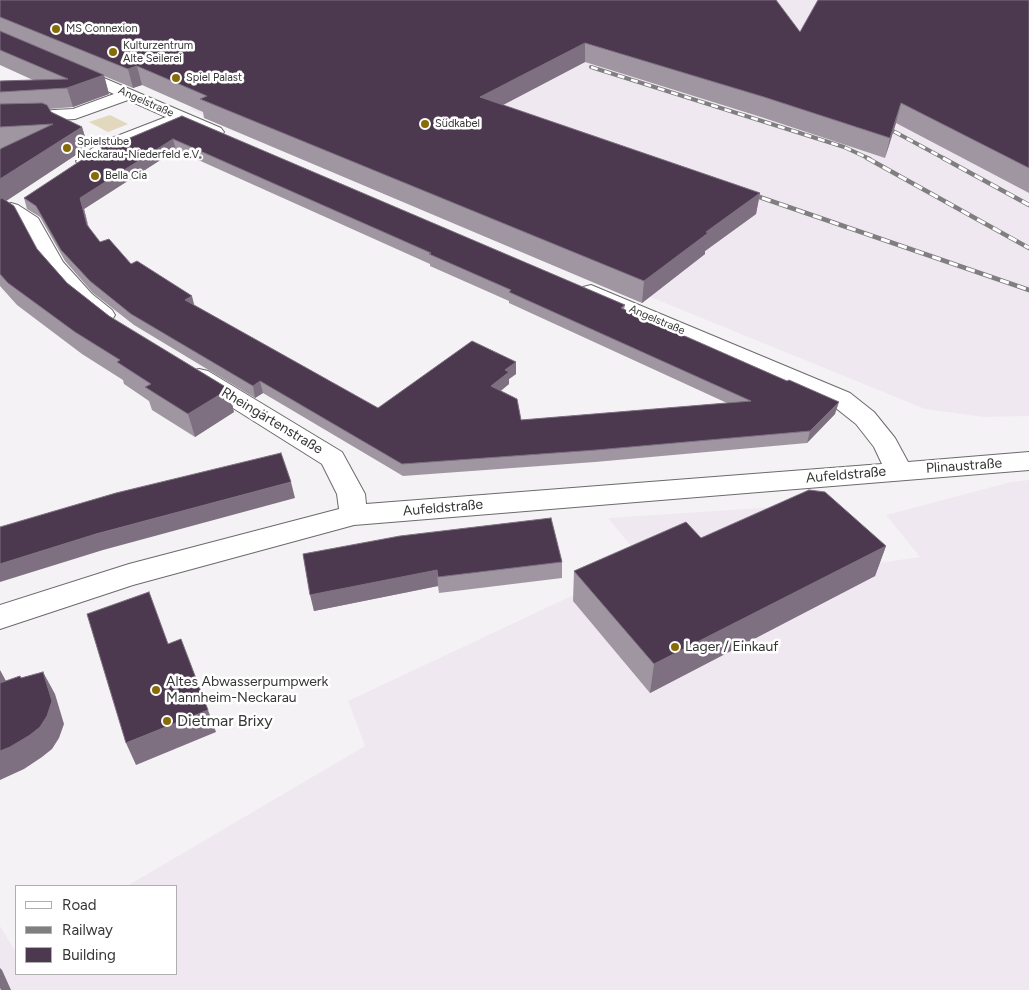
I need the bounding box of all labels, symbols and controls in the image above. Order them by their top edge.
place label: MS Connexion [66,22,138,36]
marker: MS Connexion [50,23,62,35]
place label: Kulturzentrum Alte Seilerei [123,39,193,65]
marker: Kulturzentrum Alte Seilerei [107,46,119,58]
place label: Spiel Palast [186,71,242,85]
marker: Spiel Palast [170,72,182,84]
street label: Angelstraße [116,84,176,120]
place label: Südkabel [435,117,480,131]
marker: Südkabel [419,118,431,130]
place label: Spielstube Neckarau-Niederfeld e.V. [77,135,201,161]
marker: Spielstube Neckarau-Niederfeld e.V. [61,142,73,154]
place label: Bella Cia [105,169,147,183]
marker: Bella Cia [89,170,101,182]
street label: Angelstraße [627,302,687,338]
street label: Rheingärtenstraße [218,384,326,458]
street label: Plinaustraße [925,455,1003,477]
street label: Aufeldstraße [805,463,887,487]
street label: Aufeldstraße [402,496,484,520]
place label: Lager / Einkauf [685,639,778,655]
marker: Lager / Einkauf [669,641,681,653]
place label: Altes Abwasserpumpwerk Mannheim-Neckarau [166,674,328,706]
marker: Altes Abwasserpumpwerk Mannheim-Neckarau [150,684,162,696]
place label: Dietmar Brixy [177,711,273,731]
marker: Dietmar Brixy [161,715,173,727]
legend [15,885,178,975]
text: Road [62,896,97,914]
text: Railway [62,921,113,939]
text: Building [62,946,116,964]

